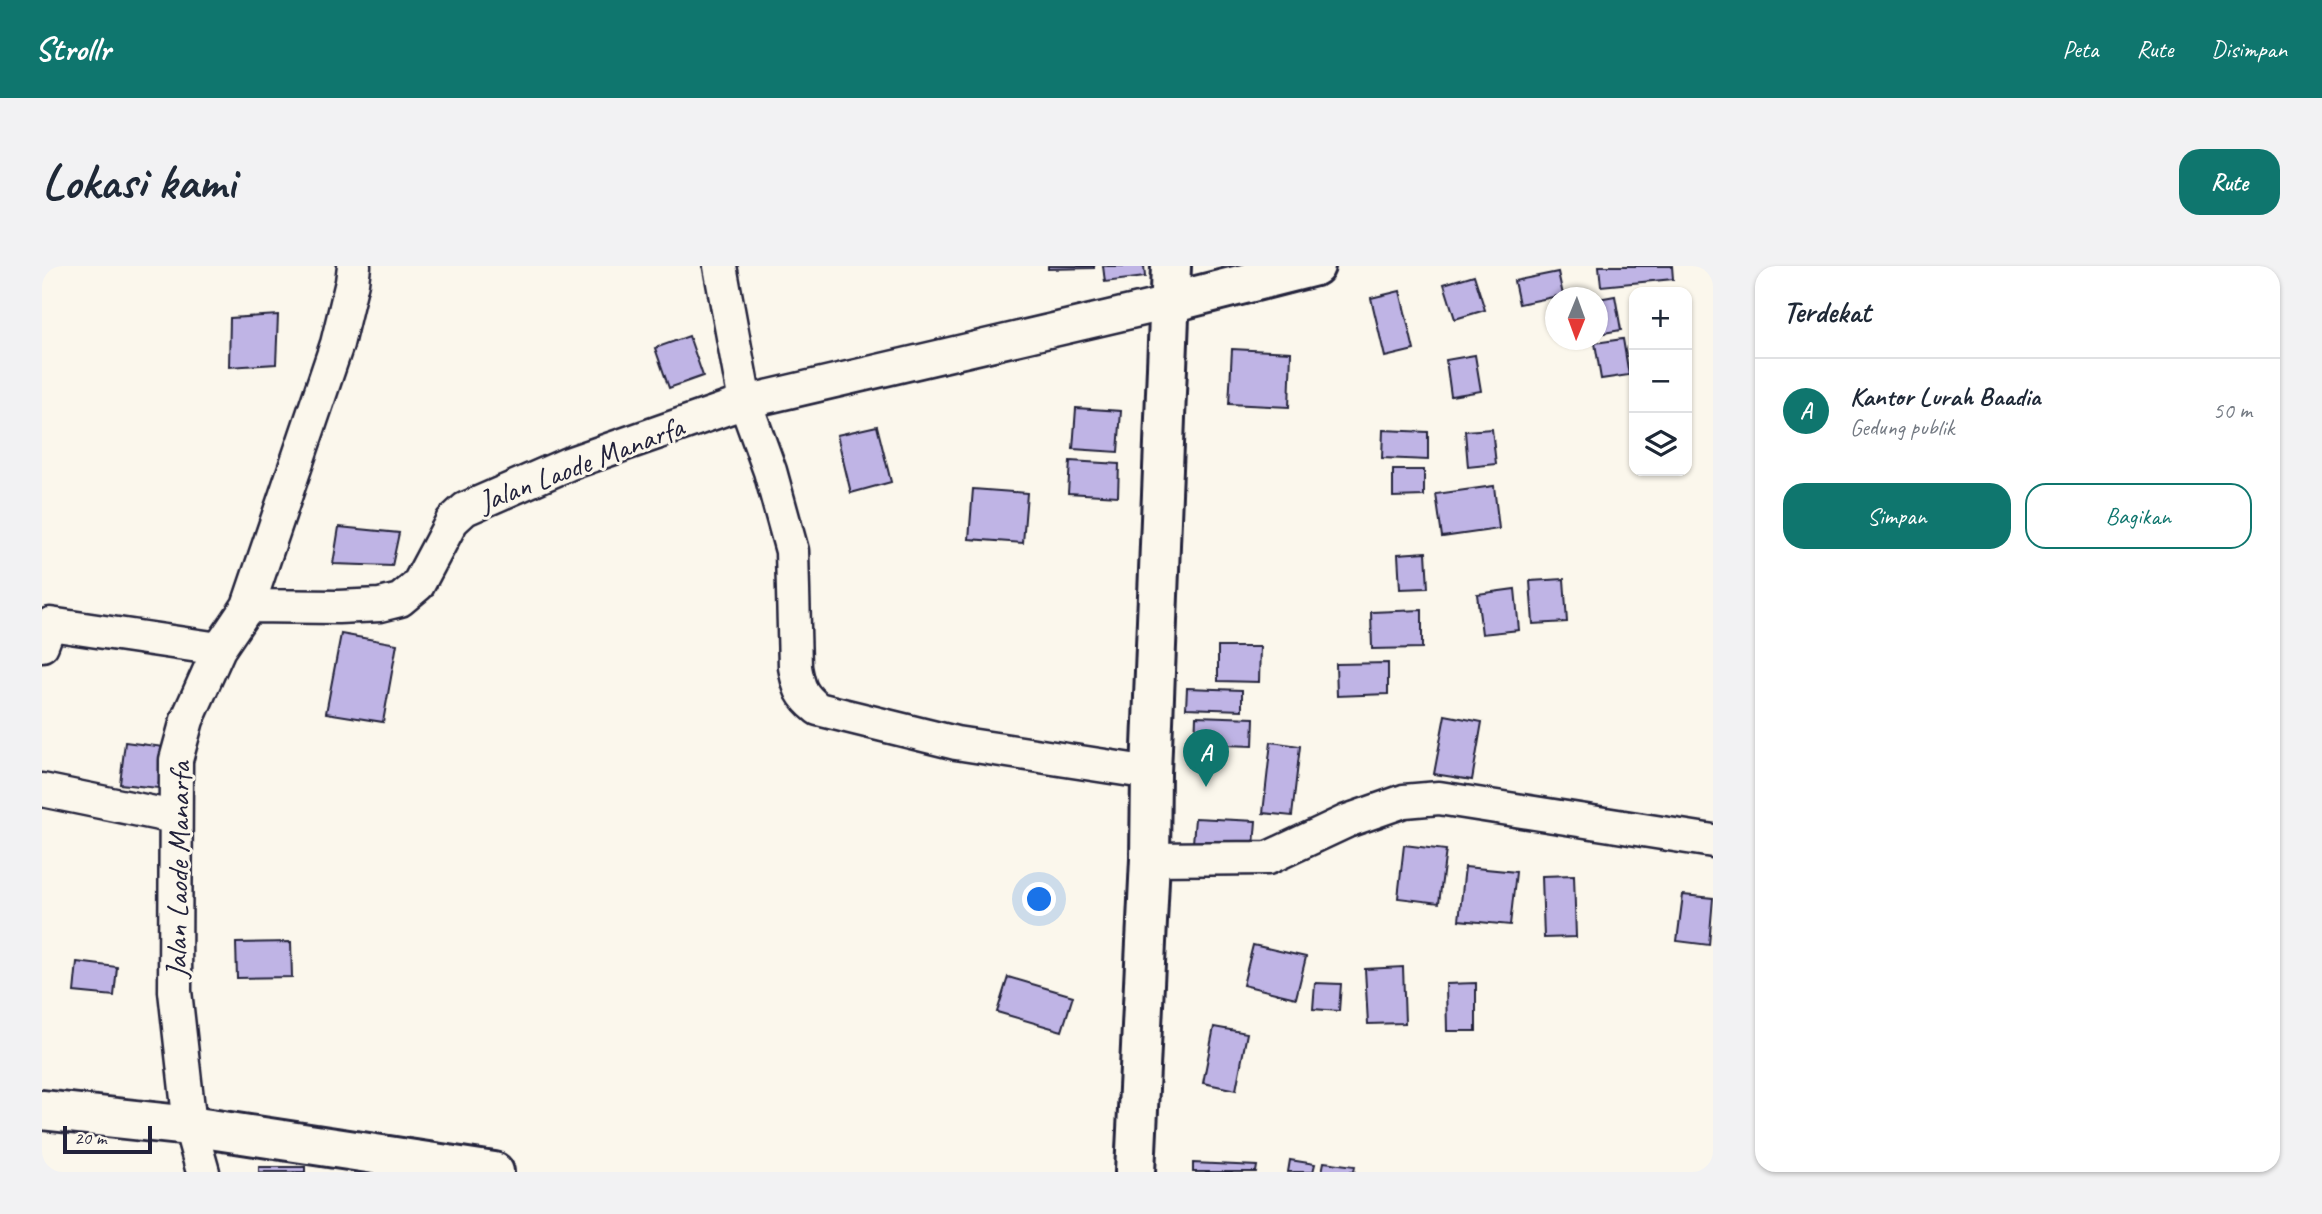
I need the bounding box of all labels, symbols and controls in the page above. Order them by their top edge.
text: Strollr [35,28,110,70]
text: Peta [2062,34,2098,64]
text: Rute [2136,34,2173,64]
text: Disimpan [2211,34,2287,64]
button: Rute [2179,149,2280,215]
text: Lokasi kami [42,151,235,213]
north arrow [1545,287,1608,350]
map controls [1629,287,1692,476]
button: + [1629,287,1692,350]
text: Terdekat [1783,293,1871,331]
button: − [1629,350,1692,413]
text: Kantor Lurah Baadia [1850,380,2041,413]
text: A [1800,396,1812,425]
text: 50 m [2213,396,2252,425]
street label: Jalan Laode Manarfa [471,407,691,521]
button: layers [1629,413,1692,476]
text: Gedung publik [1850,413,1954,442]
button: Simpan [1783,483,2011,549]
button: Bagikan [2025,483,2252,549]
pin: A [1183,729,1229,787]
street label: Jalan Laode Manarfa [157,760,199,981]
your location [1022,882,1056,916]
scale bar [63,1123,152,1155]
text: 20 m [74,1126,106,1150]

